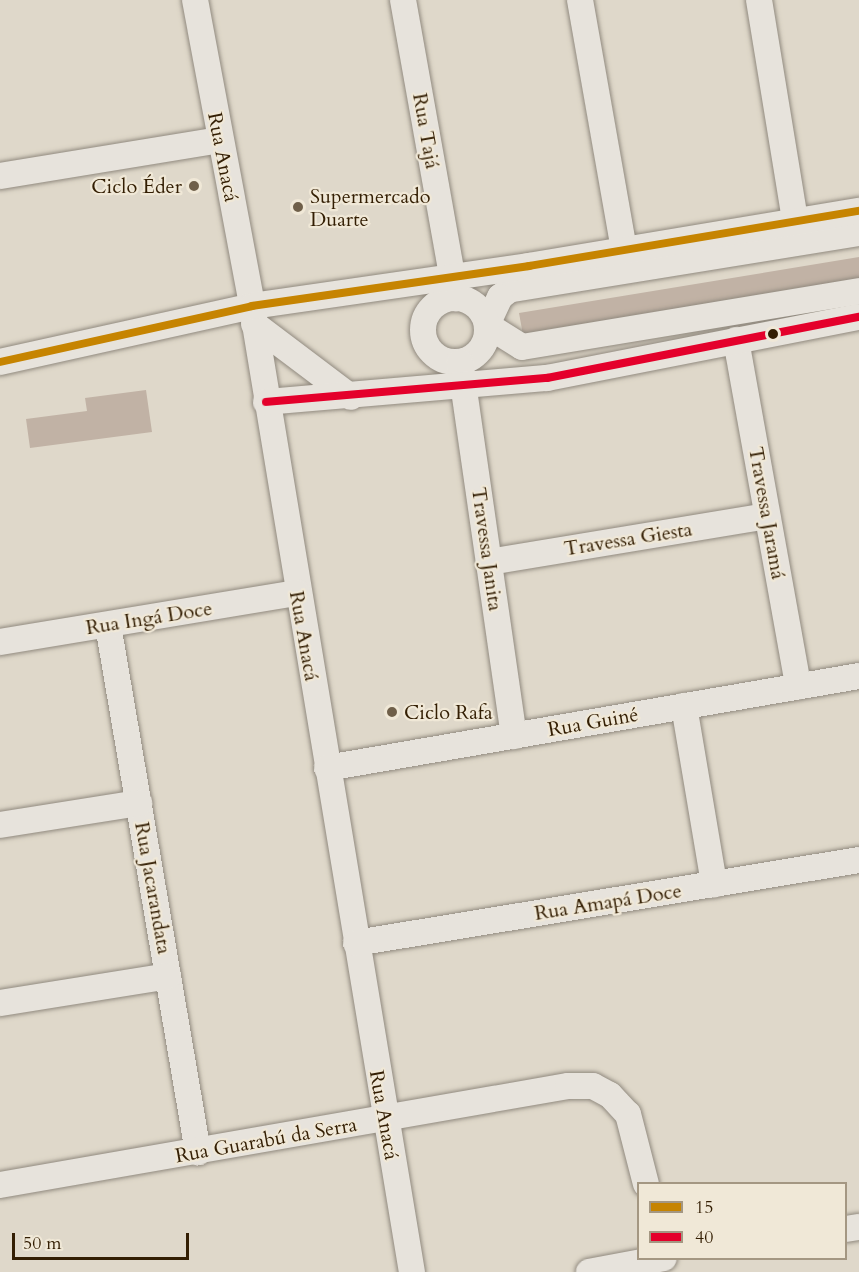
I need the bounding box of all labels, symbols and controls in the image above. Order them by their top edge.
street label: Rua Tajá [408,91,444,171]
street label: Rua Anacá [203,110,243,204]
place label: Ciclo Éder [91,174,182,198]
marker: Ciclo Éder [187,179,201,193]
place label: Supermercado Duarte [310,184,431,231]
marker: Supermercado Duarte [291,200,305,214]
unlabelled marker [767,328,779,340]
street label: Travessa Jaramá [744,445,790,581]
street label: Travessa Janita [466,486,508,612]
street label: Travessa Giesta [562,517,694,561]
street label: Rua Anacá [284,589,324,683]
street label: Rua Ingá Doce [84,596,214,640]
place label: Ciclo Rafa [404,700,493,724]
street label: Rua Guiné [546,702,640,742]
marker: Ciclo Rafa [385,705,399,719]
street label: Rua Jacarandata [130,820,176,956]
street label: Rua Amapá Doce [533,879,683,925]
street label: Rua Anacá [364,1068,404,1162]
street label: Rua Guarabú da Serra [173,1112,359,1168]
legend [637,1182,847,1260]
text: 15 [695,1195,713,1220]
scale bar [15,1221,192,1259]
text: 40 [695,1225,713,1250]
text: 50 m [23,1231,62,1256]

